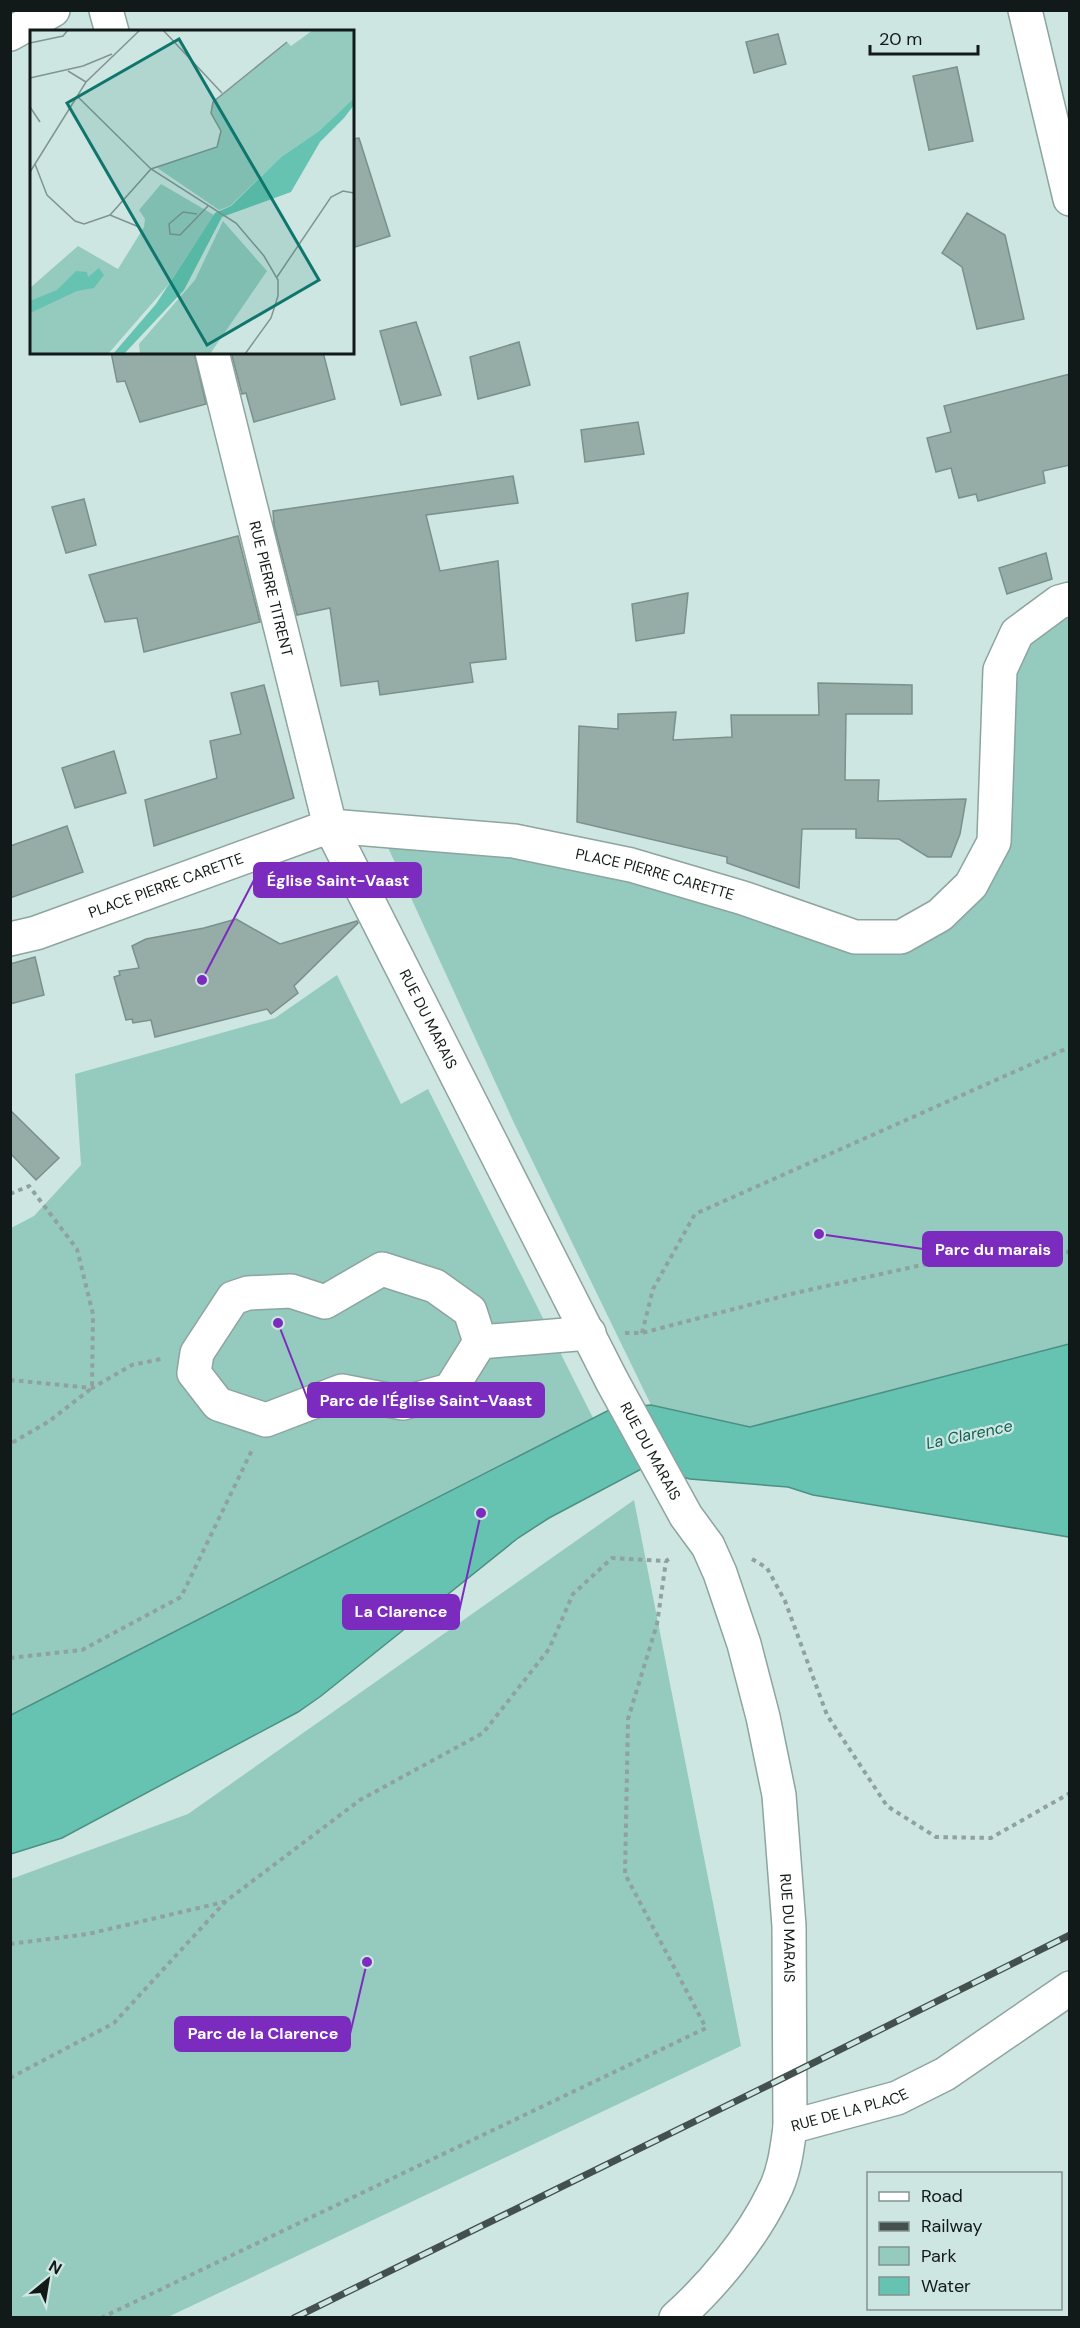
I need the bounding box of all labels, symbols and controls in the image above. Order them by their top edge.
scale bar [870,18,978,56]
text: 20 m [879,27,922,51]
inset map [30,30,354,354]
street label: RUE PIERRE TITRENT [244,519,297,659]
street label: PLACE PIERRE CARETTE [574,844,737,905]
street label: PLACE PIERRE CARETTE [86,848,246,923]
callout: Église Saint-Vaast [254,863,421,897]
text: Église Saint-Vaast [267,870,409,891]
street label: RUE DU MARAIS [394,966,462,1072]
callout: Parc du marais [923,1232,1062,1266]
text: Parc du marais [935,1239,1051,1260]
callout: Parc de l'Église Saint-Vaast [308,1383,544,1417]
text: Parc de l'Église Saint-Vaast [320,1390,532,1411]
street label: RUE DU MARAIS [615,1399,686,1504]
water label: La Clarence [924,1415,1014,1454]
callout: La Clarence [343,1595,459,1629]
text: La Clarence [355,1601,447,1622]
street label: RUE DU MARAIS [775,1873,799,1983]
callout: Parc de la Clarence [175,2017,350,2051]
text: Parc de la Clarence [188,2023,338,2044]
street label: RUE DE LA PLACE [789,2084,912,2136]
legend [867,2172,1062,2310]
text: Road [921,2184,963,2208]
text: Railway [921,2214,983,2238]
text: Park [921,2244,957,2268]
north arrow [18,2250,78,2310]
text: N [45,2255,66,2279]
text: Water [921,2274,971,2298]

